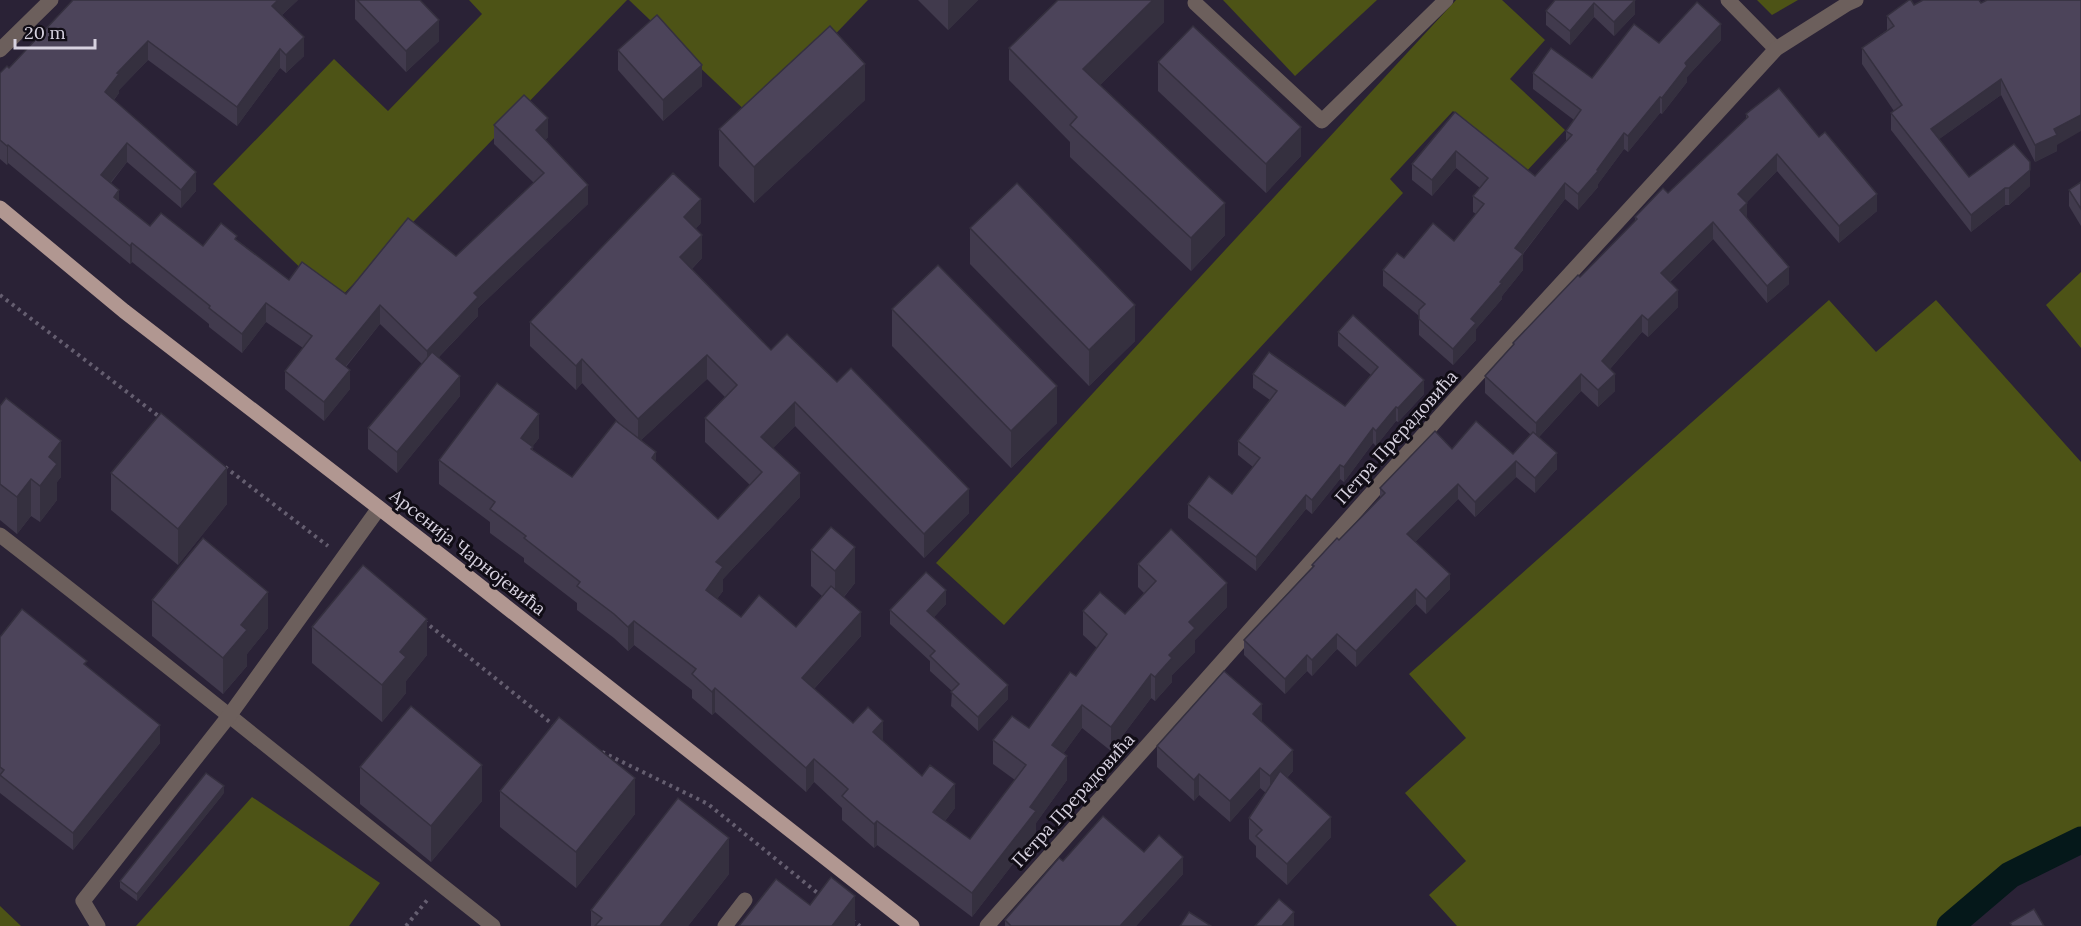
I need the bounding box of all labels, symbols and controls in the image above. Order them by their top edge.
scale bar [15,12,94,50]
text: 20 m [24,21,66,44]
street label: Петра Прерадовића [1330,365,1462,509]
street label: Арсенија Чарнојевића [385,483,551,620]
street label: Петра Прерадовића [1007,728,1139,872]

